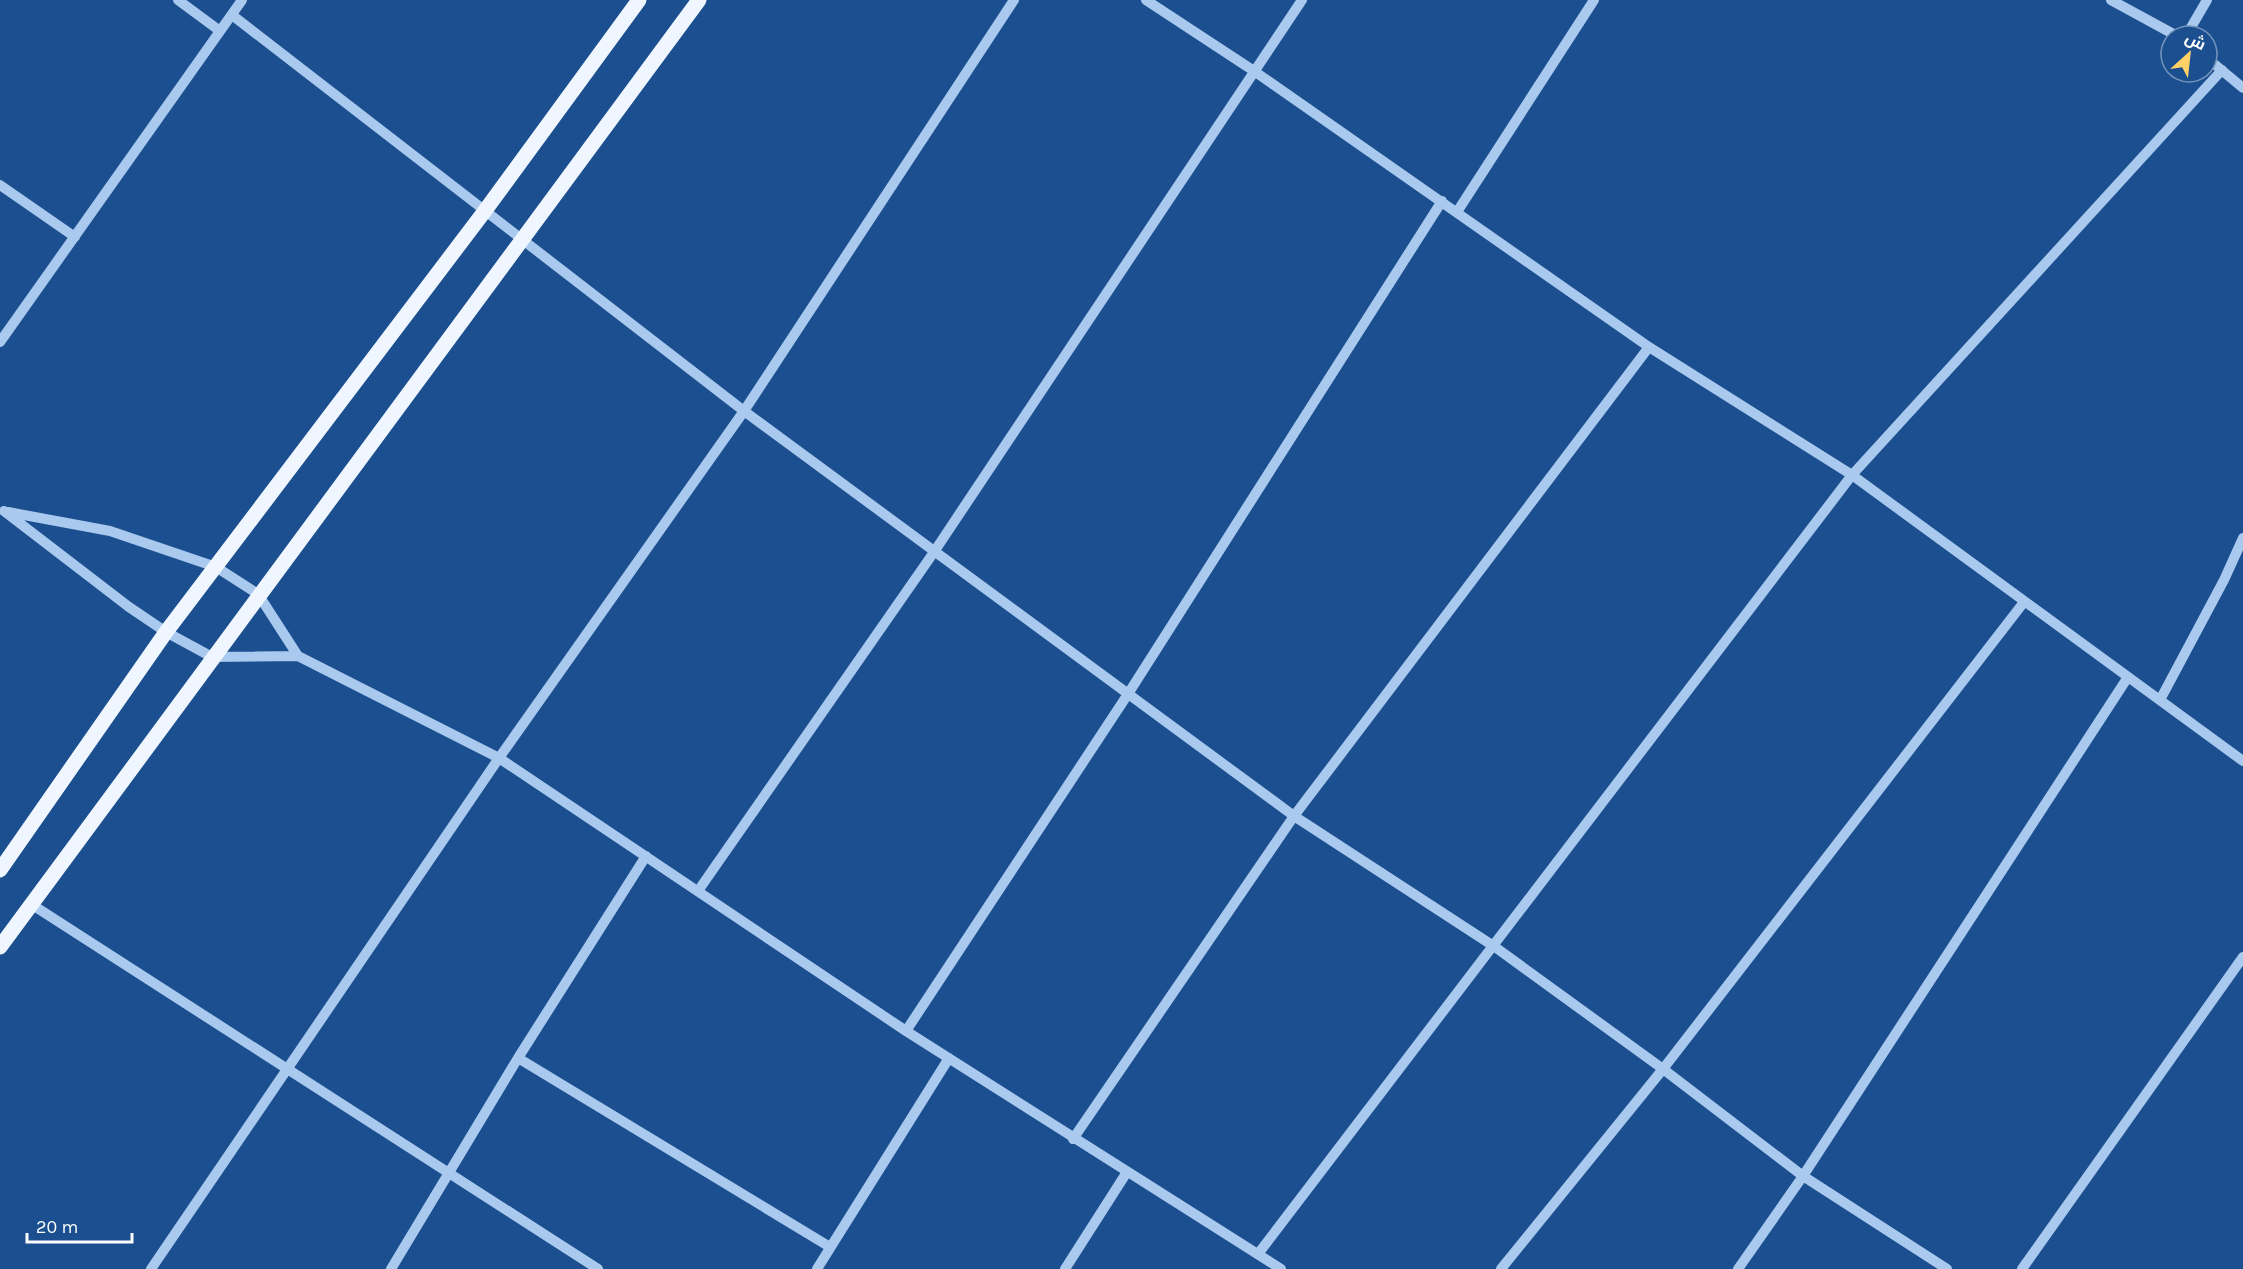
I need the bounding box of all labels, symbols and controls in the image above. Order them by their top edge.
north arrow [2159,24,2219,84]
text: ش [2182,28,2209,54]
scale bar [27,1206,132,1244]
text: 20 m [36,1216,78,1238]

